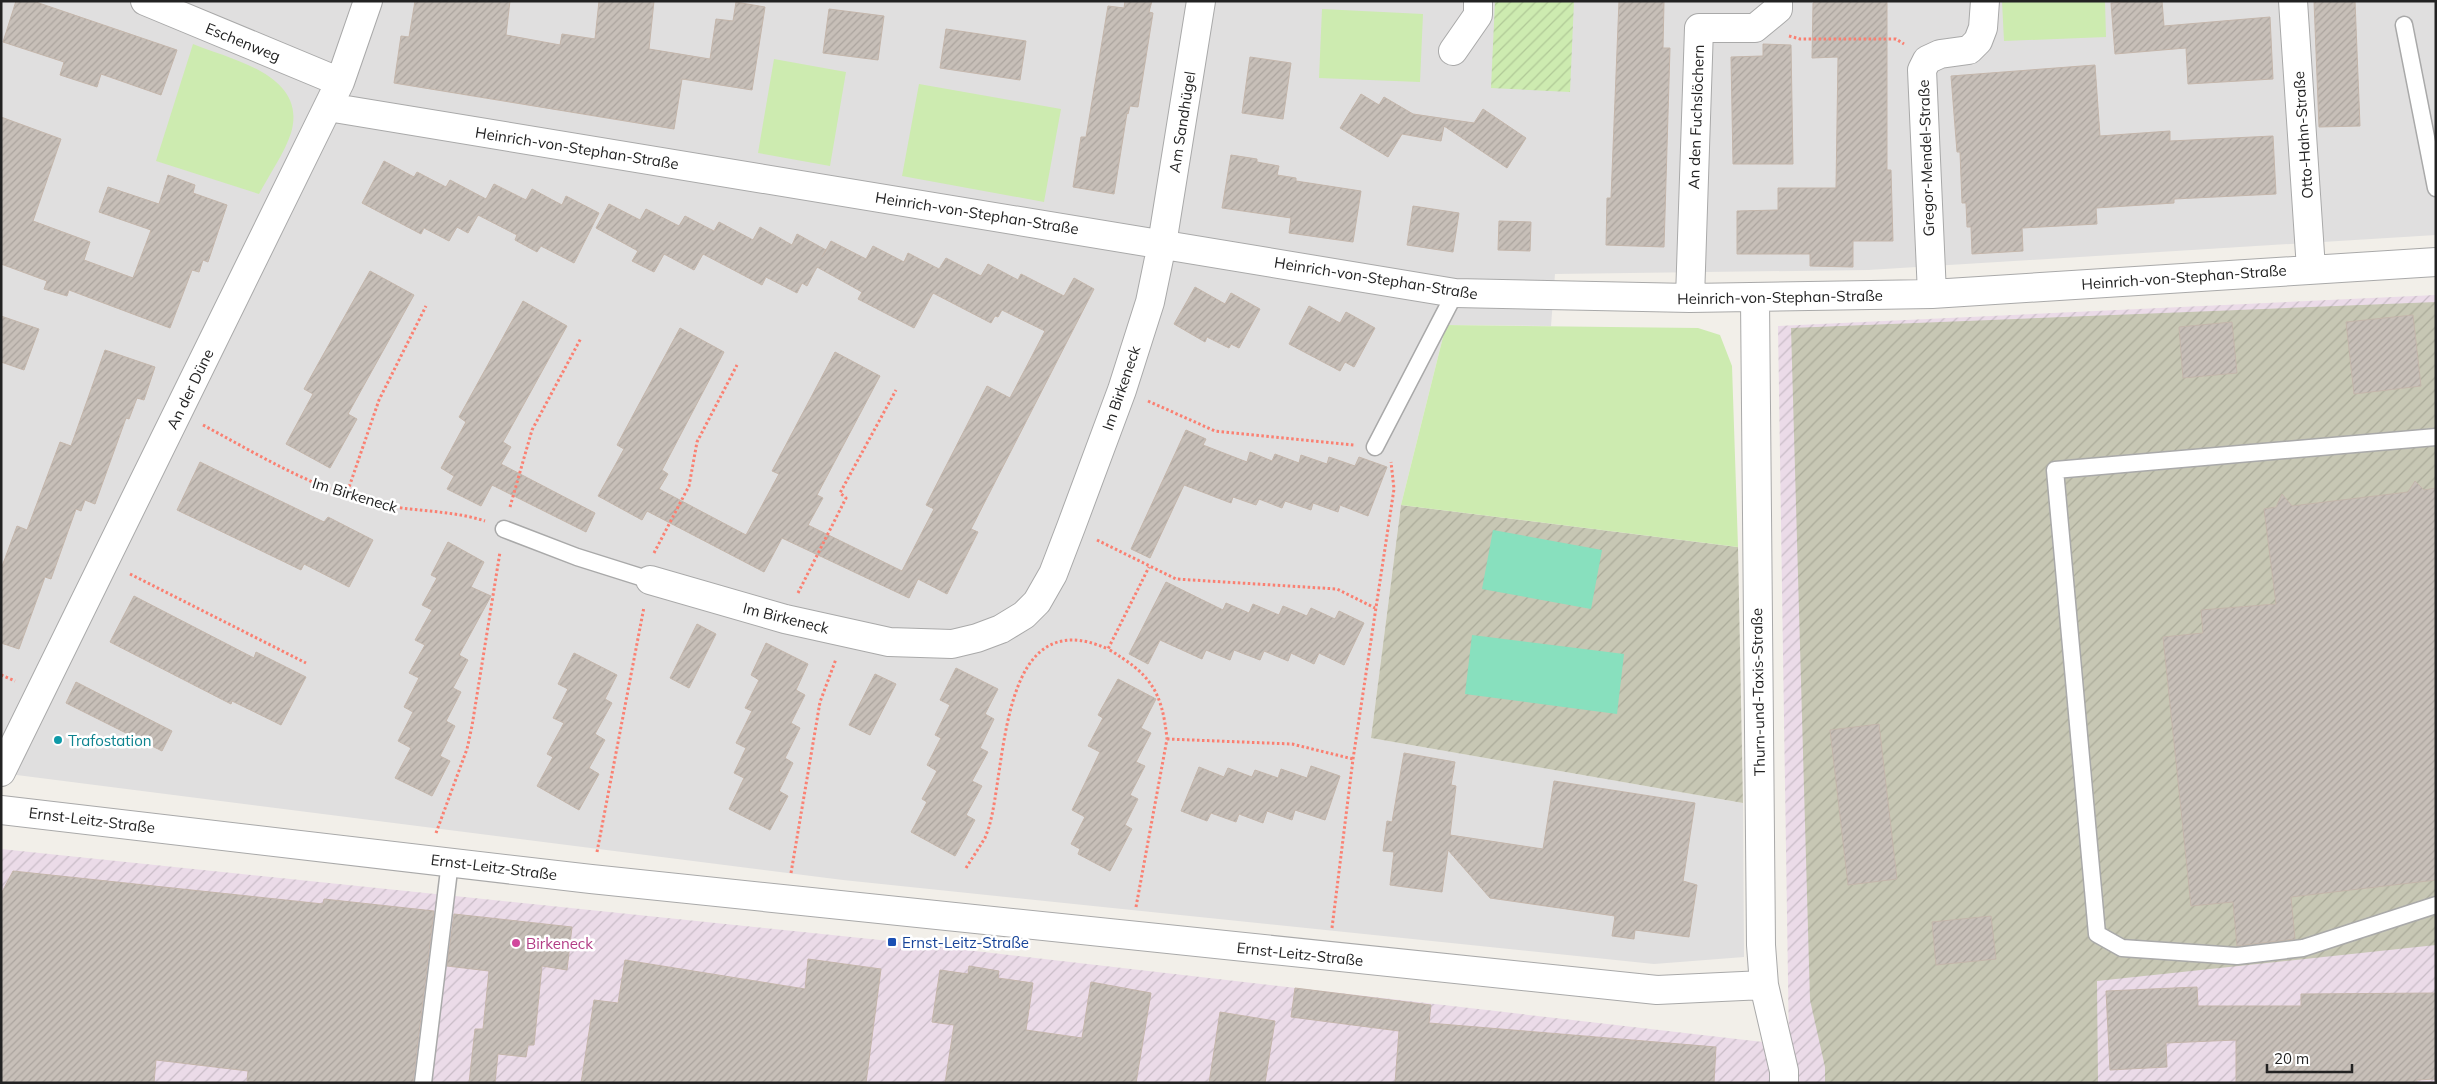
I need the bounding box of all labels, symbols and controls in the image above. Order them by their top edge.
street label: Eschenweg [203,18,283,66]
street label: An den Fuchslöchern [1684,44,1708,190]
street label: Am Sandhügel [1165,70,1199,174]
street label: Otto-Hahn-Straße [2289,71,2317,199]
street label: Gregor-Mendel-Straße [1914,79,1938,237]
street label: Heinrich-von-Stephan-Straße [474,123,680,173]
street label: Heinrich-von-Stephan-Straße [874,188,1080,238]
street label: Heinrich-von-Stephan-Straße [1273,253,1479,303]
street label: Heinrich-von-Stephan-Straße [2081,260,2287,294]
street label: Heinrich-von-Stephan-Straße [1677,286,1883,308]
street label: Im Birkeneck [1098,343,1144,433]
street label: An der Düne [162,346,218,432]
street label: Im Birkeneck [310,473,400,517]
street label: Im Birkeneck [741,598,831,638]
street label: Thurn-und-Taxis-Straße [1747,608,1769,776]
place label: Trafostation [68,731,152,750]
marker: Trafostation [52,734,64,746]
street label: Ernst-Leitz-Straße [28,803,156,837]
street label: Ernst-Leitz-Straße [430,850,558,884]
place label: Ernst-Leitz-Straße [902,933,1029,952]
place label: Birkeneck [526,934,593,953]
marker: Ernst-Leitz-Straße [886,936,898,948]
marker: Birkeneck [510,937,522,949]
street label: Ernst-Leitz-Straße [1236,938,1364,970]
scale bar [2267,1042,2352,1074]
text: 20 m [2274,1049,2309,1068]

